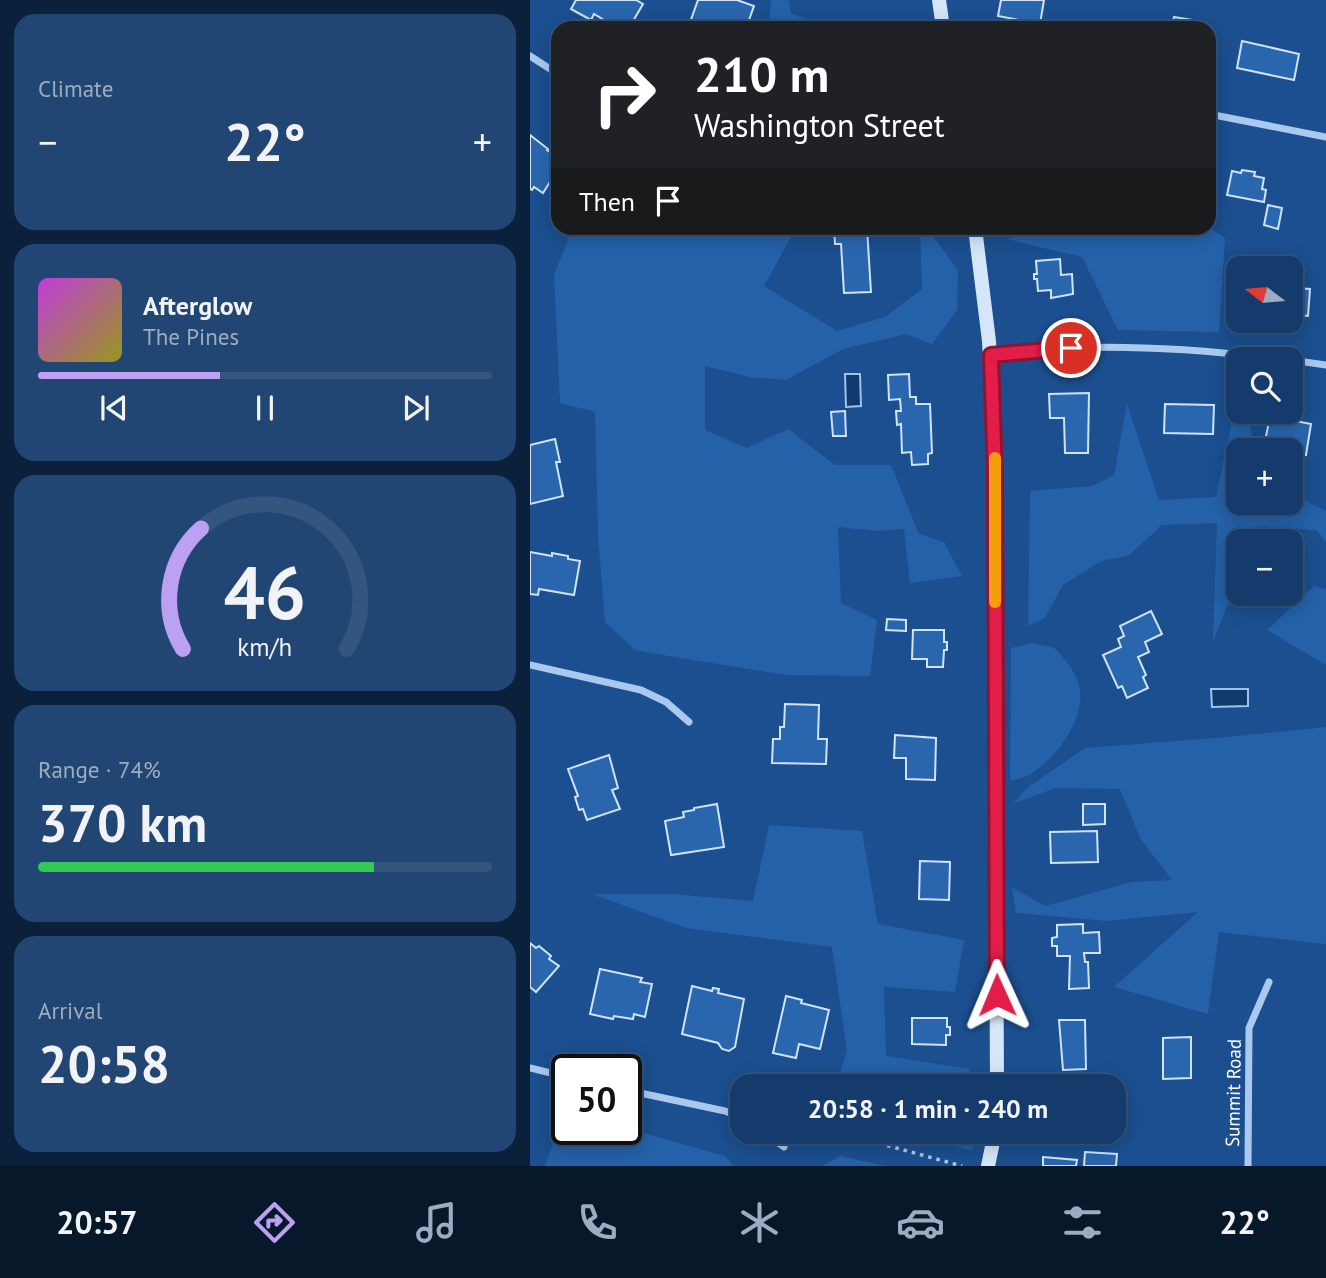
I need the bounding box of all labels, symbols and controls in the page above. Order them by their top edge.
text: 210 m [694,42,829,106]
icon: right [579,49,670,140]
text: Climate [38,74,113,103]
text: Washington Street [694,104,945,146]
text: 22° [224,108,306,175]
text: − [38,117,57,166]
text: + [473,117,492,166]
icon: arrive [649,182,687,220]
text: Then [579,185,635,218]
north arrow [1226,256,1304,332]
map controls [1226,256,1303,606]
text: Afterglow [143,289,252,322]
pin [1041,318,1101,378]
text: The Pines [143,322,239,351]
icon: arrive [1052,329,1090,367]
button: search [1226,347,1303,424]
icon: previous [95,389,133,427]
icon: pause [246,389,284,427]
icon: next [397,389,435,427]
button: + [1226,438,1303,515]
button: − [1226,529,1303,606]
text: 46 [224,545,306,639]
text: km/h [238,631,292,663]
text: Range · 74% [38,755,161,784]
text: 370 km [38,789,207,856]
position arrow [960,958,1034,1032]
text: Arrival [38,996,102,1025]
text: 20:58 [38,1030,170,1097]
street label: Summit Road [1220,1039,1246,1147]
speed limit sign: 50 [551,1054,642,1145]
text: 20:58 · 1 min · 240 m [808,1092,1048,1125]
icon: directions [250,1198,299,1247]
icon: music [412,1198,461,1247]
icon: phone [573,1198,622,1247]
icon: climate [735,1198,784,1247]
icon: car [896,1198,945,1247]
icon: filters [1058,1198,1107,1247]
text: 20:57 [56,1201,137,1243]
text: 22° [1219,1201,1270,1243]

